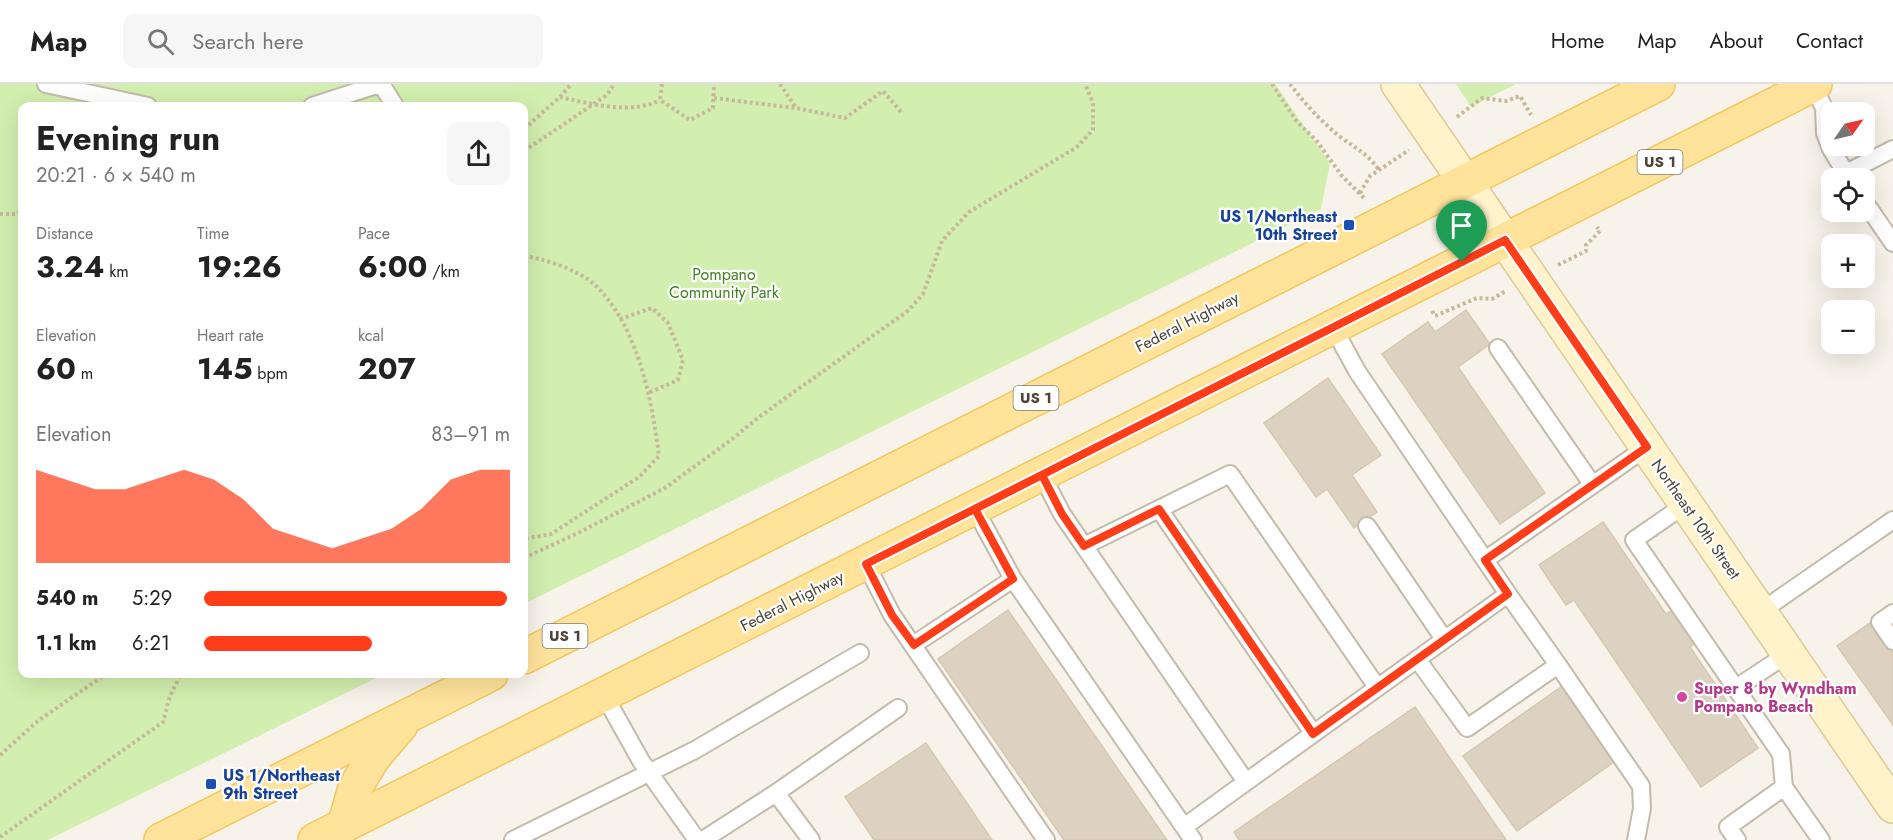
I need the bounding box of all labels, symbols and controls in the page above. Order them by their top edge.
search box [123,14,543,68]
text: Map [30,21,87,62]
icon: search [144,25,177,58]
text: Search here [192,25,304,57]
text: Home [1551,26,1604,56]
text: Map [1637,26,1677,56]
text: About [1710,26,1763,56]
text: Contact [1796,26,1863,56]
north arrow [1821,102,1875,156]
map controls [1821,102,1875,354]
text: Evening run [36,115,220,162]
button: share [447,122,510,185]
road number: US 1 [1638,150,1682,174]
text: 20:21 · 6 × 540 m [36,161,196,190]
button: locate [1821,168,1875,222]
pin [1436,200,1487,262]
place label: US 1/Northeast 10th Street [1220,205,1338,246]
icon: arrive [1445,209,1478,242]
marker: US 1/Northeast 10th Street [1342,218,1356,232]
text: Distance [36,222,93,245]
text: Time [197,222,229,245]
text: Pace [358,222,390,245]
button: + [1821,234,1875,288]
text: 3.24 [36,245,104,288]
text: 19:26 [197,245,282,288]
text: 6:00 [358,245,427,288]
text: km [104,260,129,283]
text: /km [427,260,460,283]
park label: Pompano Community Park [669,263,780,304]
street label: Federal Highway [1131,286,1244,358]
button: − [1821,300,1875,354]
text: Elevation [36,324,96,347]
text: Heart rate [197,324,264,347]
text: kcal [358,324,384,347]
text: 60 [36,347,76,390]
text: 145 [197,347,253,390]
text: 207 [358,347,416,390]
text: m [76,362,93,385]
text: bpm [253,362,288,385]
road number: US 1 [1014,386,1058,410]
text: Elevation [36,420,111,449]
text: 83–91 m [431,420,510,449]
street label: Northeast 10th Street [1646,454,1746,584]
street label: Federal Highway [736,565,849,637]
text: 540 m [36,584,99,613]
text: 5:29 [132,584,172,613]
road number: US 1 [542,624,588,648]
text: 1.1 km [36,629,97,658]
text: 6:21 [132,629,170,658]
place label: Super 8 by Wyndham Pompano Beach [1694,677,1857,718]
marker: Super 8 by Wyndham Pompano Beach [1675,690,1689,704]
place label: US 1/Northeast 9th Street [223,764,341,805]
marker: US 1/Northeast 9th Street [204,777,218,791]

